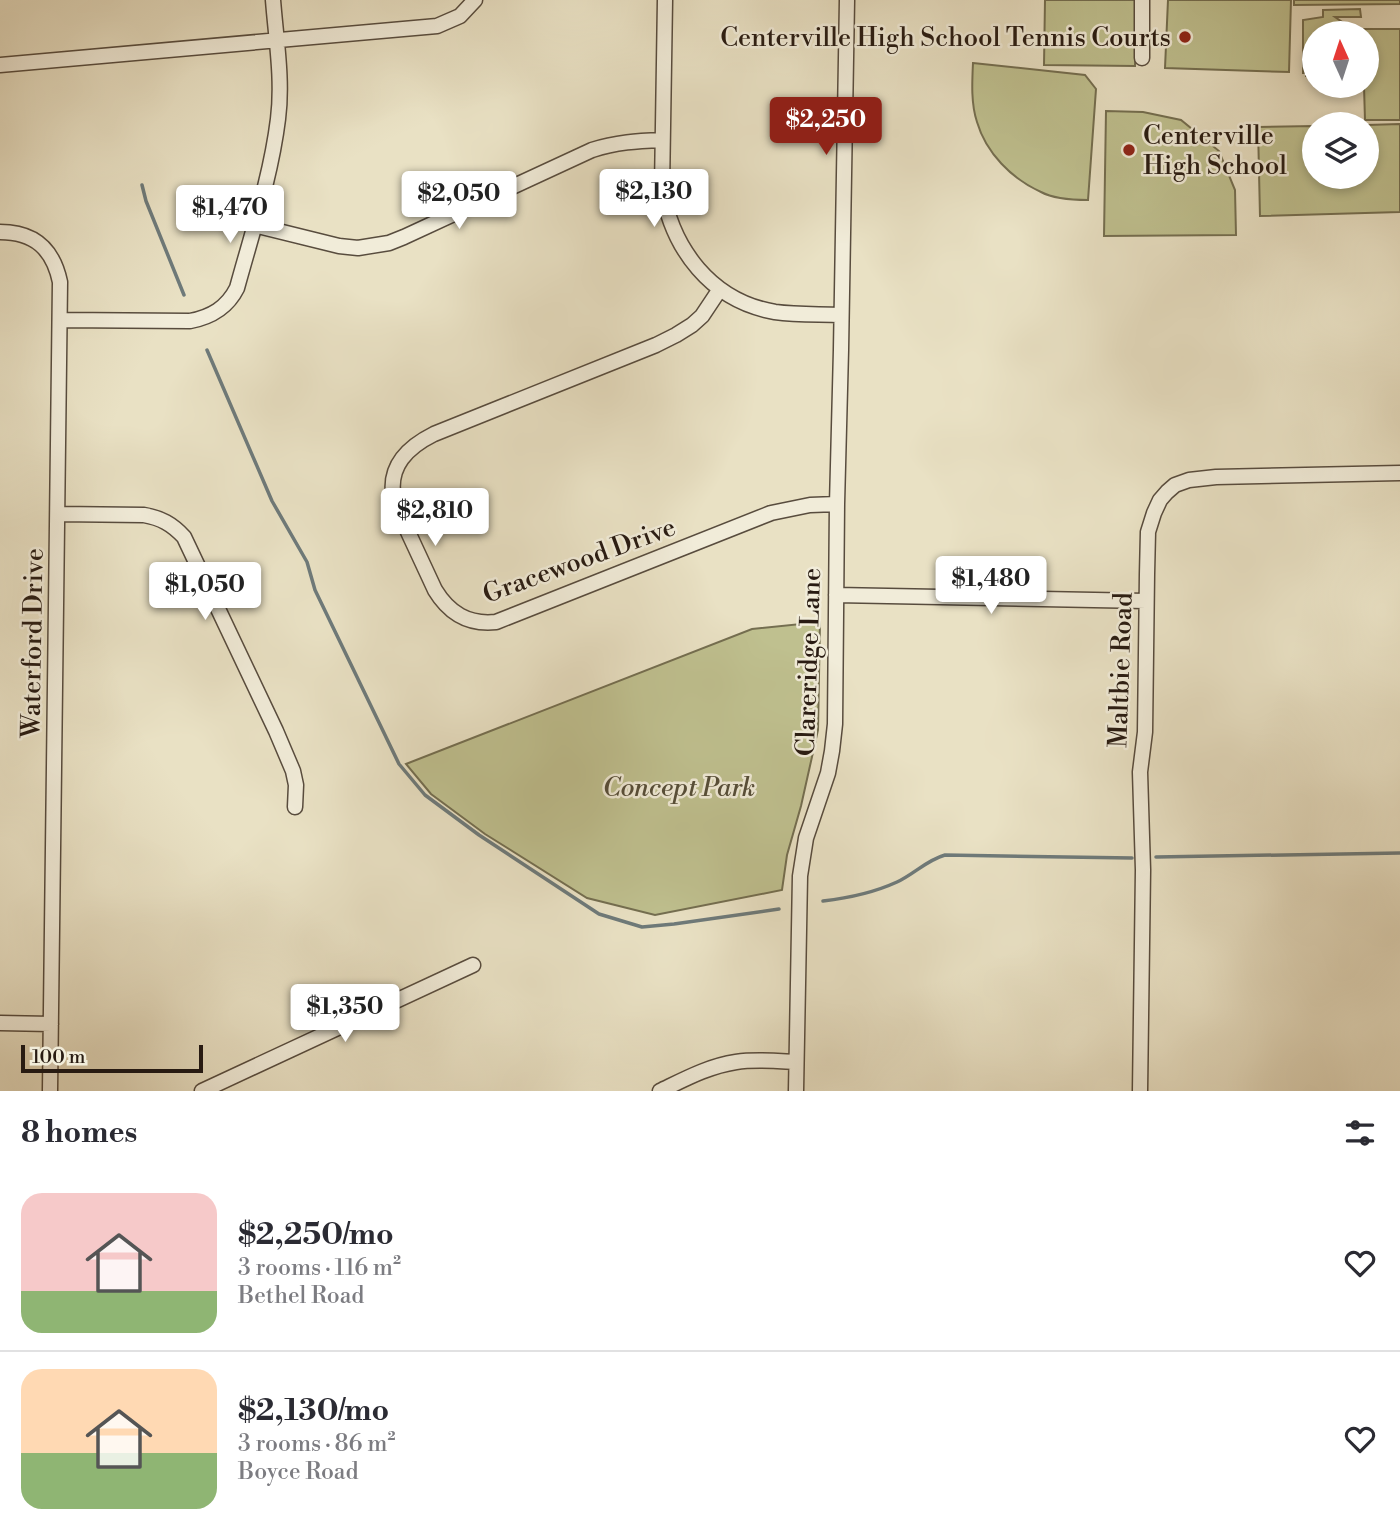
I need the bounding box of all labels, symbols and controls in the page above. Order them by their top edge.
north arrow [1302,21,1379,98]
map controls [1302,21,1379,189]
place label: Centerville High School Tennis Courts [720,22,1171,54]
marker: Centerville High School Tennis Courts [1177,29,1193,45]
pin: $2,250 [769,97,883,157]
text: $2,250 [786,106,866,134]
button: layers [1302,112,1379,189]
place label: Centerville High School [1143,120,1287,182]
marker: Centerville High School [1121,142,1137,158]
pin: $2,130 [597,170,711,229]
pin: $2,050 [402,172,516,231]
text: $2,130 [615,178,693,206]
text: $2,050 [418,180,500,208]
pin: $1,470 [173,186,287,245]
text: $1,470 [192,194,268,222]
pin: $2,810 [378,489,492,548]
text: $2,810 [397,497,473,525]
street label: Gracewood Drive [479,511,680,611]
street label: Waterford Drive [15,548,51,739]
pin: $1,480 [934,556,1048,616]
pin: $1,050 [148,562,262,622]
text: $1,480 [952,565,1030,593]
street label: Clareridge Lane [790,567,828,757]
text: $1,050 [165,571,245,599]
street label: Maltbie Road [1102,592,1140,748]
park label: Concept Park [603,772,755,804]
pin: $1,350 [288,984,402,1044]
text: $1,350 [307,993,383,1021]
scale bar [21,1042,203,1074]
text: 100 m [32,1045,85,1069]
text: 8 homes [21,1114,137,1152]
icon: filters [1341,1114,1379,1152]
text: $2,250/mo [238,1216,394,1254]
icon: home [77,1221,161,1305]
icon: heart [1341,1244,1379,1282]
text: 3 rooms · 116 m² [238,1254,401,1282]
text: Bethel Road [238,1282,364,1310]
text: $2,130/mo [238,1392,389,1430]
icon: home [77,1397,161,1481]
icon: heart [1341,1420,1379,1458]
text: 3 rooms · 86 m² [238,1430,395,1458]
text: Boyce Road [238,1458,359,1486]

